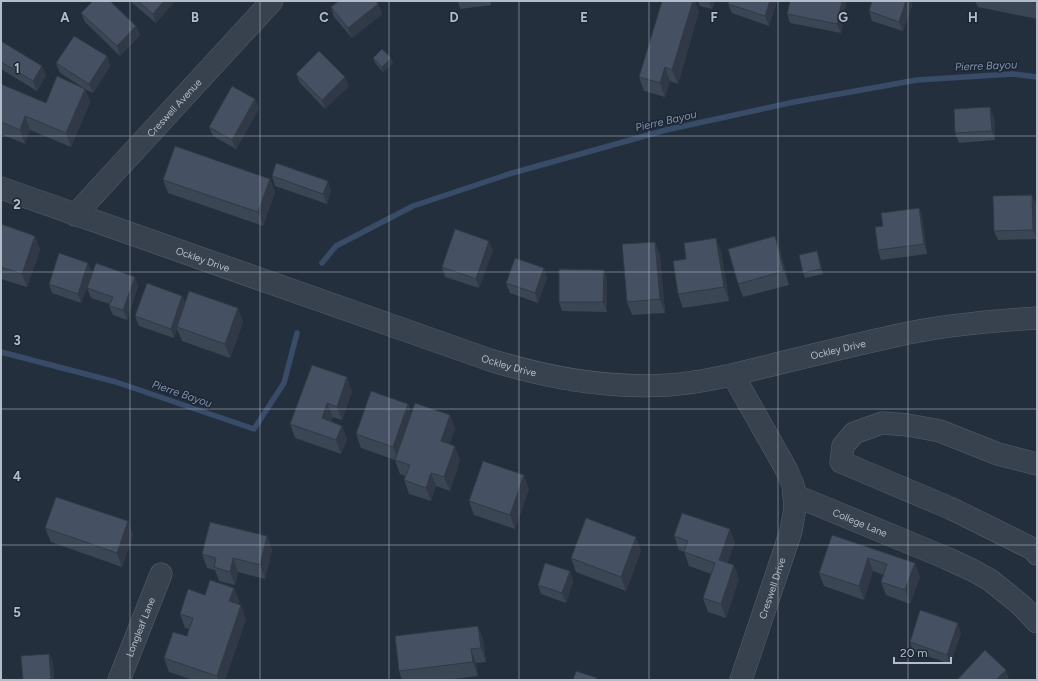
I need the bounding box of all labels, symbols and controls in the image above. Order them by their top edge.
text: A [60,10,70,25]
text: B [191,10,199,25]
text: C [319,10,329,25]
text: D [449,10,459,25]
text: E [580,10,588,25]
text: F [710,10,718,25]
text: G [838,10,848,25]
text: H [968,10,978,25]
water label: Pierre Bayou [955,58,1017,74]
text: 1 [14,61,20,76]
street label: Creswell Avenue [144,75,204,139]
water label: Pierre Bayou [634,108,698,134]
text: 2 [13,197,21,212]
street label: Ockley Drive [174,244,232,275]
text: 3 [13,333,21,348]
street label: Ockley Drive [809,336,867,362]
street label: Ockley Drive [480,351,538,379]
water label: Pierre Bayou [150,378,214,410]
text: 4 [13,469,21,484]
street label: College Lane [831,505,890,540]
street label: Creswell Drive [756,555,788,620]
street label: Longleaf Lane [122,595,158,659]
text: 5 [13,605,21,620]
scale bar [894,639,951,665]
text: 20 m [900,646,928,660]

